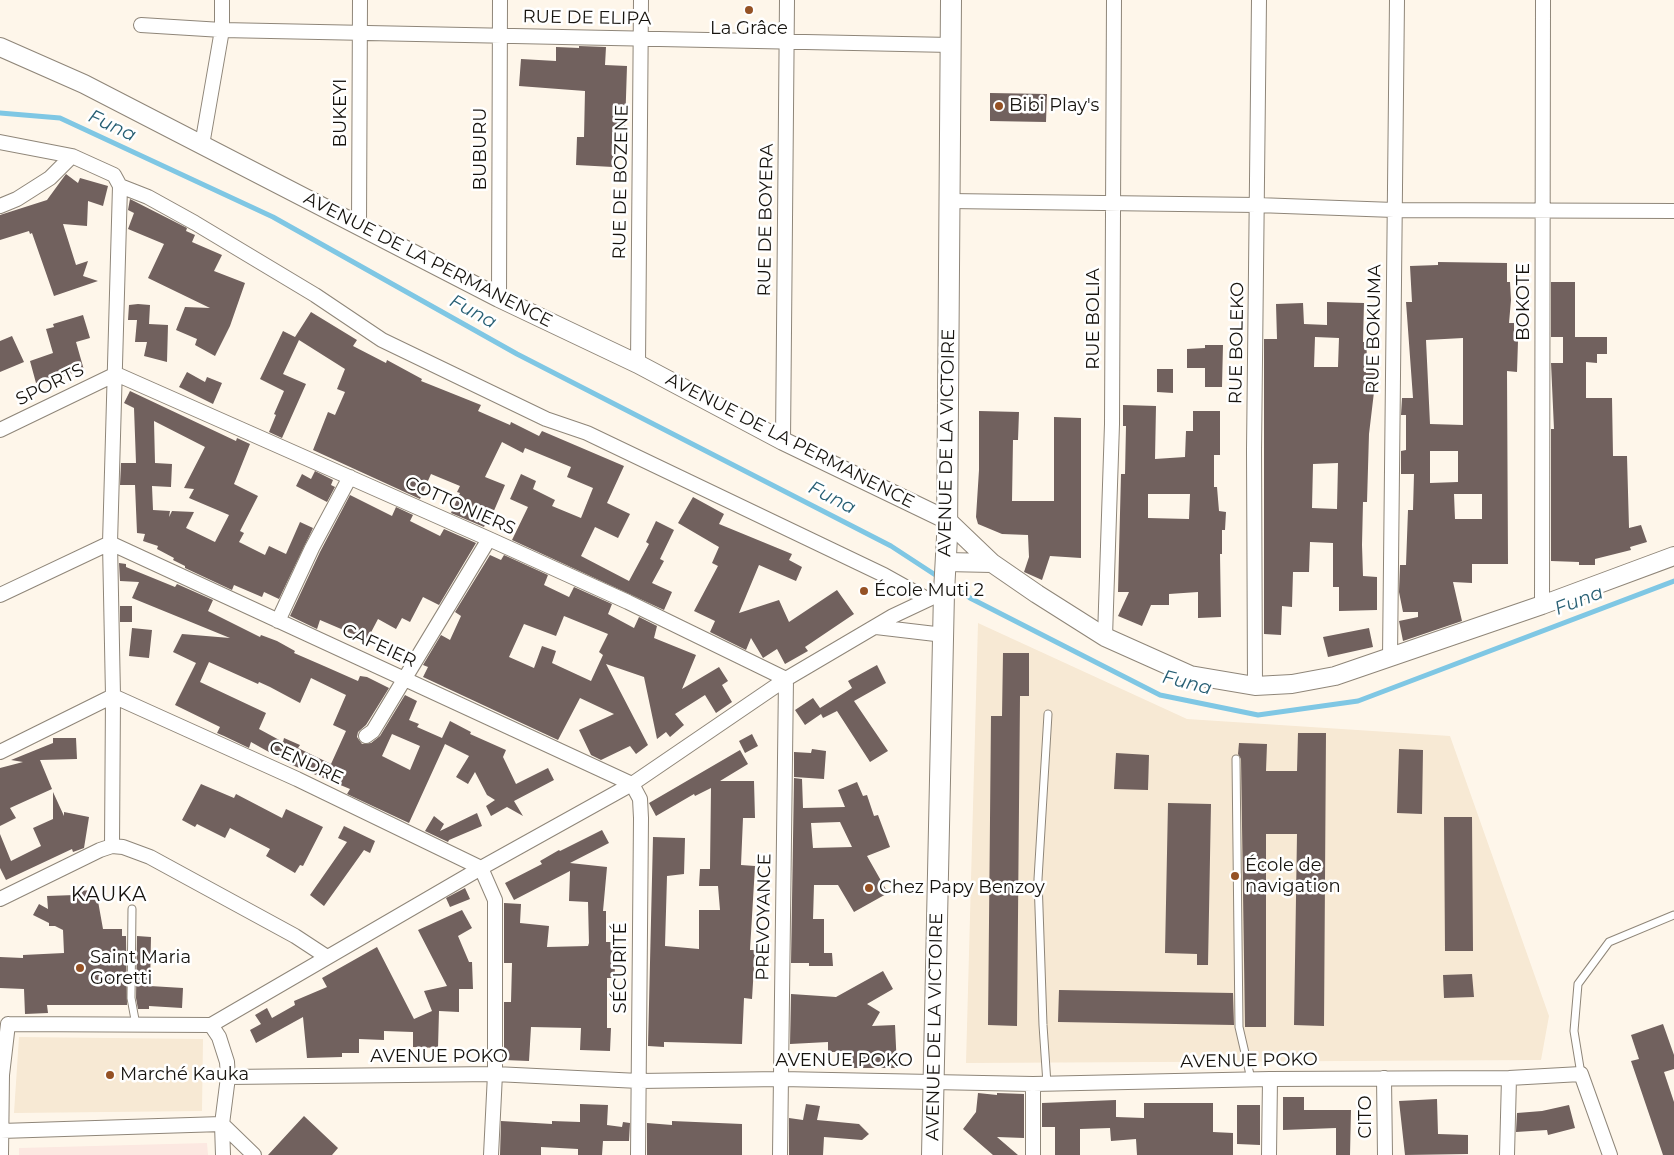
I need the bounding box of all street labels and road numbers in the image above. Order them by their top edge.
street label: RUE DE ELIPA [522,6,652,30]
street label: BUKEYI [330,78,352,148]
street label: RUE DE BOZENE [609,105,633,259]
street label: BUBURU [470,108,492,190]
street label: RUE DE BOYERA [754,143,778,297]
street label: AVENUE DE LA PERMANENCE [300,188,556,332]
street label: BOKOTE [1513,263,1535,341]
street label: RUE BOKUMA [1362,264,1386,394]
street label: RUE BOLIA [1083,268,1105,370]
street label: RUE BOLEKO [1225,282,1249,404]
street label: AVENUE DE LA VICTOIRE [934,329,960,557]
street label: SPORTS [12,359,88,411]
street label: AVENUE DE LA PERMANENCE [662,369,918,513]
street label: COTTONIERS [401,472,519,540]
street label: CAFEIER [339,619,419,673]
street label: CENDRE [265,736,347,790]
street label: PREVOYANCE [752,853,776,981]
street label: AVENUE DE LA VICTOIRE [922,913,948,1141]
street label: SÉCURITÉ [610,923,632,1013]
street label: AVENUE POKO [370,1046,508,1068]
street label: AVENUE POKO [1180,1049,1318,1073]
street label: AVENUE POKO [775,1050,913,1072]
street label: CITO [1355,1095,1377,1139]

